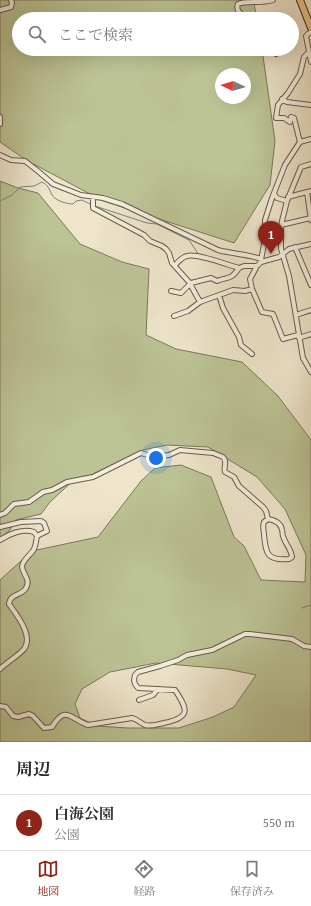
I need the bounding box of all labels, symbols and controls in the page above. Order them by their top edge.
search box [12,12,299,56]
icon: search [26,23,48,45]
text: ここで検索 [58,24,133,45]
north arrow [215,68,251,104]
pin: 1 [258,221,284,254]
your location [146,448,166,468]
text: 周辺 [16,756,50,781]
text: 白海公園 [54,803,114,824]
text: 1 [26,813,32,832]
text: 550 m [263,813,295,832]
text: 公園 [54,825,80,844]
tab: 地図 [37,858,59,899]
tab: 経路 [133,858,155,899]
tab: 保存済み [230,858,274,899]

